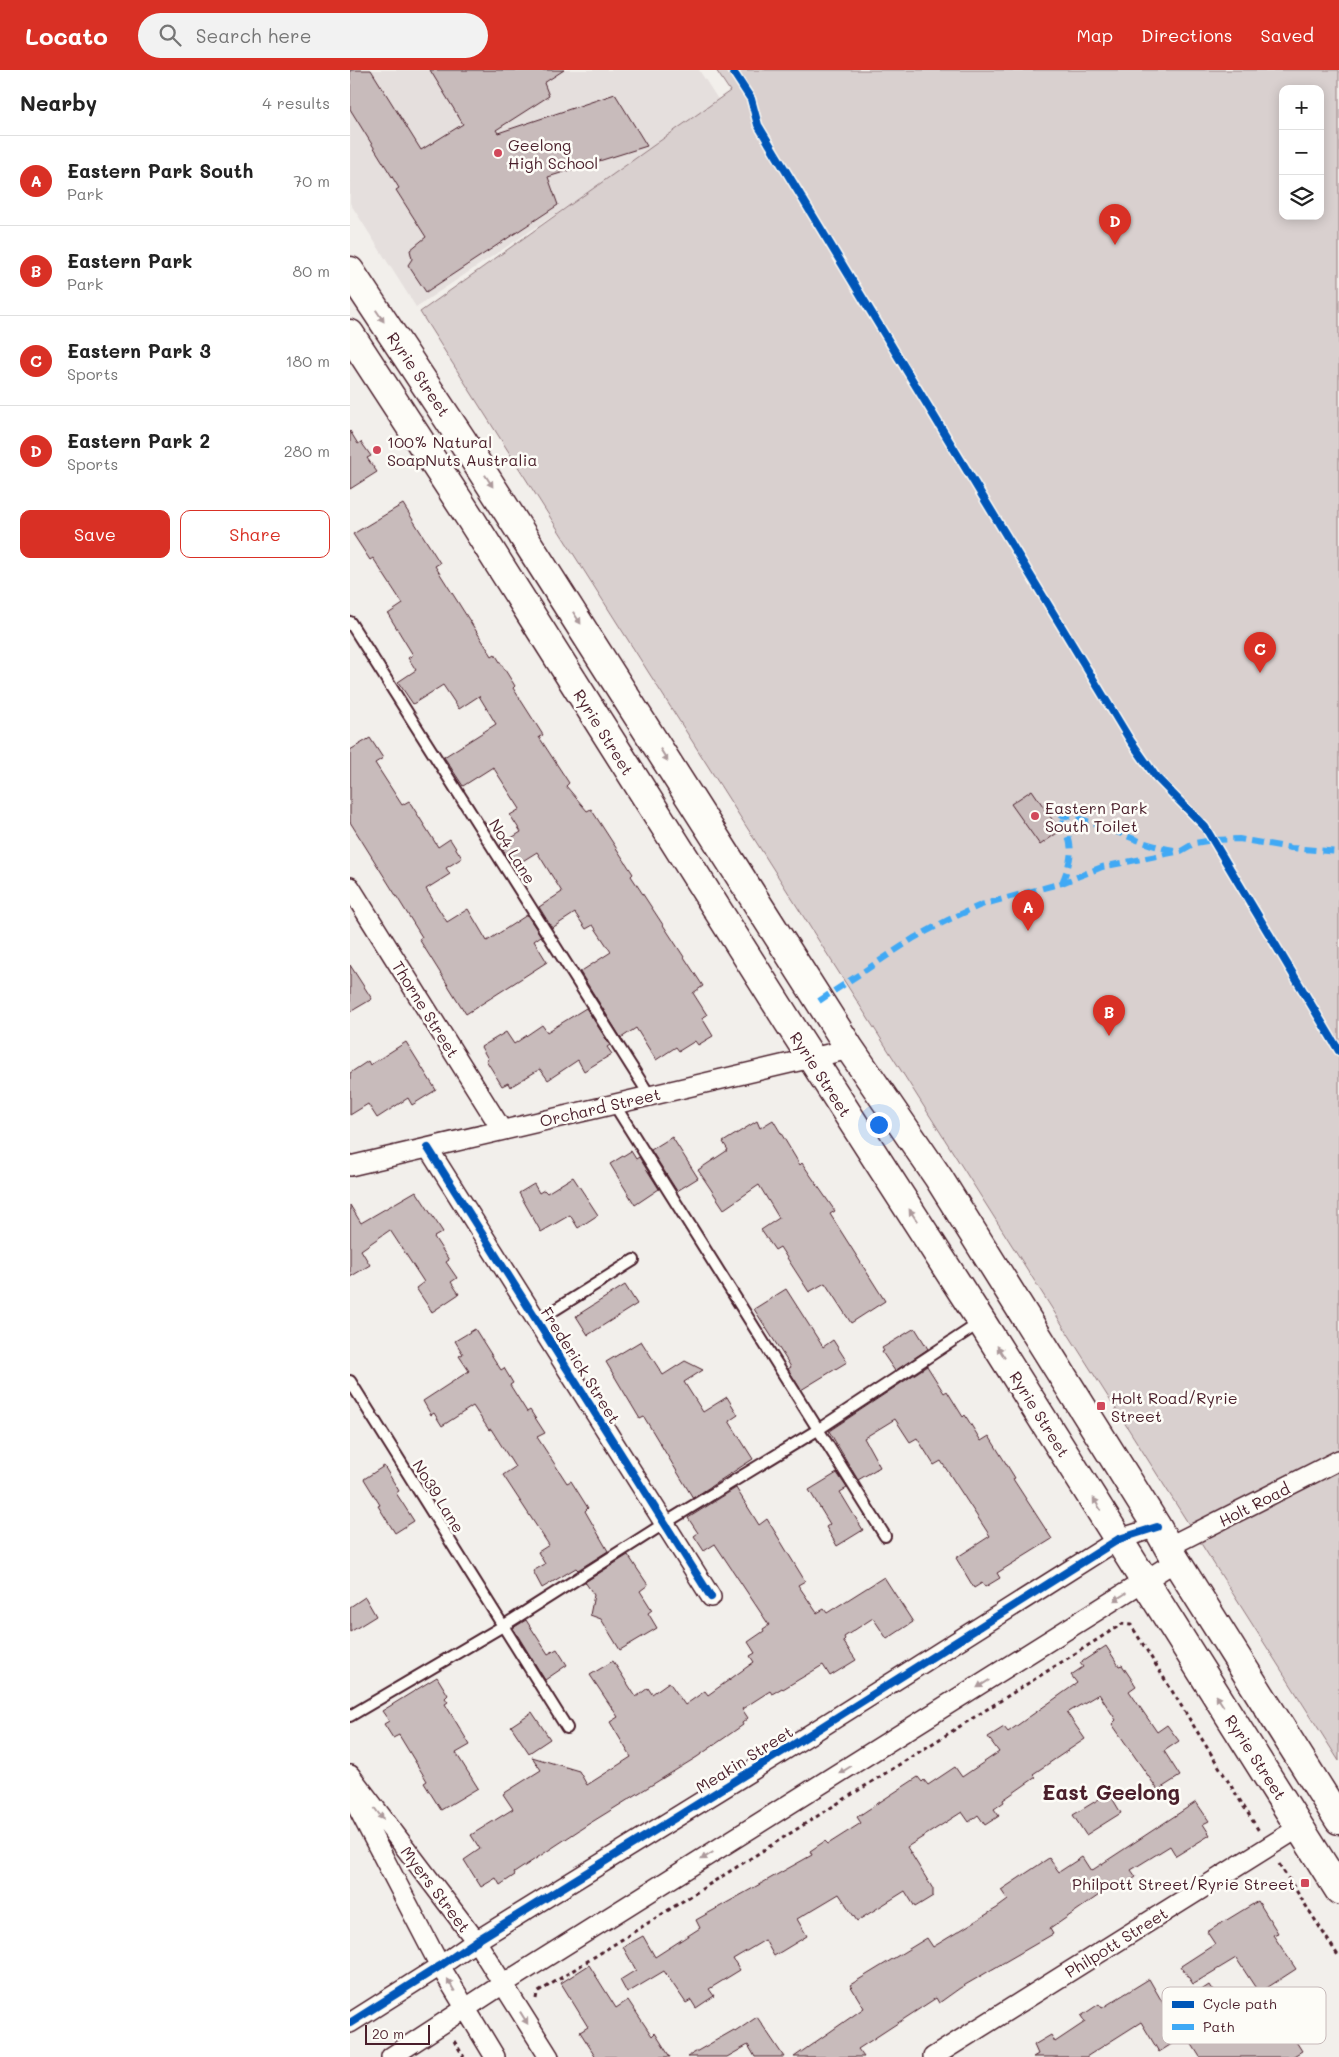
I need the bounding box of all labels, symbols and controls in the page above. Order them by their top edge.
search box [138,13,488,58]
text: Locato [25,20,108,51]
icon: search [156,21,184,49]
text: Search here [196,23,311,48]
text: Map [1076,23,1113,47]
text: Directions [1141,23,1233,47]
text: Saved [1261,23,1314,47]
map controls [1279,85,1324,220]
button: + [1279,85,1324,130]
text: Nearby [20,89,97,116]
text: 4 results [262,92,330,113]
button: − [1279,130,1324,175]
place label: Geelong High School [508,134,598,173]
marker: Geelong High School [492,147,504,159]
text: Eastern Park South [67,158,253,183]
text: A [30,170,42,191]
text: 70 m [293,170,330,191]
button: layers [1279,175,1324,220]
text: Park [67,183,103,204]
pin: D [1099,204,1131,245]
text: Eastern Park [67,248,193,273]
text: B [31,260,41,281]
text: 80 m [293,260,330,281]
text: Park [67,273,103,294]
one-way arrow [375,310,385,323]
street label: Ryrie Street [383,328,455,420]
text: Eastern Park 3 [67,338,211,363]
text: C [30,350,42,371]
text: 180 m [285,350,330,371]
text: Sports [67,363,118,384]
text: Eastern Park 2 [67,428,210,453]
place label: 100% Natural SoapNuts Australia [387,431,537,470]
text: D [30,440,42,461]
text: 280 m [284,440,330,461]
marker: 100% Natural SoapNuts Australia [371,444,383,456]
text: Sports [67,453,118,474]
one-way arrow [484,475,494,488]
button: Save [20,510,170,558]
button: Share [180,510,330,558]
one-way arrow [572,611,582,625]
pin: C [1244,632,1276,673]
street label: Ryrie Street [569,685,639,779]
one-way arrow [659,749,669,762]
place label: Eastern Park South Toilet [1045,797,1147,836]
marker: Eastern Park South Toilet [1029,810,1041,822]
street label: No4 Lane [485,814,541,888]
pin: A [1012,890,1044,931]
street label: Thorne Street [388,957,464,1061]
pin: B [1093,995,1125,1036]
street label: Ryrie Street [786,1027,856,1121]
street label: Orchard Street [538,1083,662,1131]
your location [866,1112,892,1138]
one-way arrow [908,1208,917,1222]
street label: Frederick Street [537,1303,625,1427]
one-way arrow [996,1345,1005,1358]
street label: Ryrie Street [1005,1367,1075,1461]
place label: Holt Road/Ryrie Street [1111,1387,1238,1426]
marker: Holt Road/Ryrie Street [1095,1400,1107,1412]
street label: No39 Lane [408,1455,470,1537]
street label: Holt Road [1215,1477,1293,1531]
one-way arrow [1092,1497,1101,1510]
one-way arrow [1114,1593,1127,1602]
one-way arrow [976,1679,989,1688]
one-way arrow [1215,1694,1224,1708]
street label: Ryrie Street [1221,1710,1291,1804]
street label: Meakin Street [691,1721,797,1797]
one-way arrow [838,1765,852,1775]
district label: East Geelong [1042,1778,1180,1805]
one-way arrow [374,1807,385,1820]
street label: Myers Street [397,1842,475,1936]
one-way arrow [701,1852,714,1861]
place label: Philpott Street/Ryrie Street [1072,1873,1295,1894]
marker: Philpott Street/Ryrie Street [1299,1877,1311,1889]
street label: Philpott Street [1061,1902,1171,1982]
one-way arrow [447,1979,456,1992]
legend [1162,1987,1326,2044]
text: Cycle path [1203,1994,1277,2013]
one-way arrow [519,2011,528,2024]
text: Path [1203,2017,1234,2036]
scale bar [365,2022,430,2045]
text: 20 m [372,2024,404,2043]

